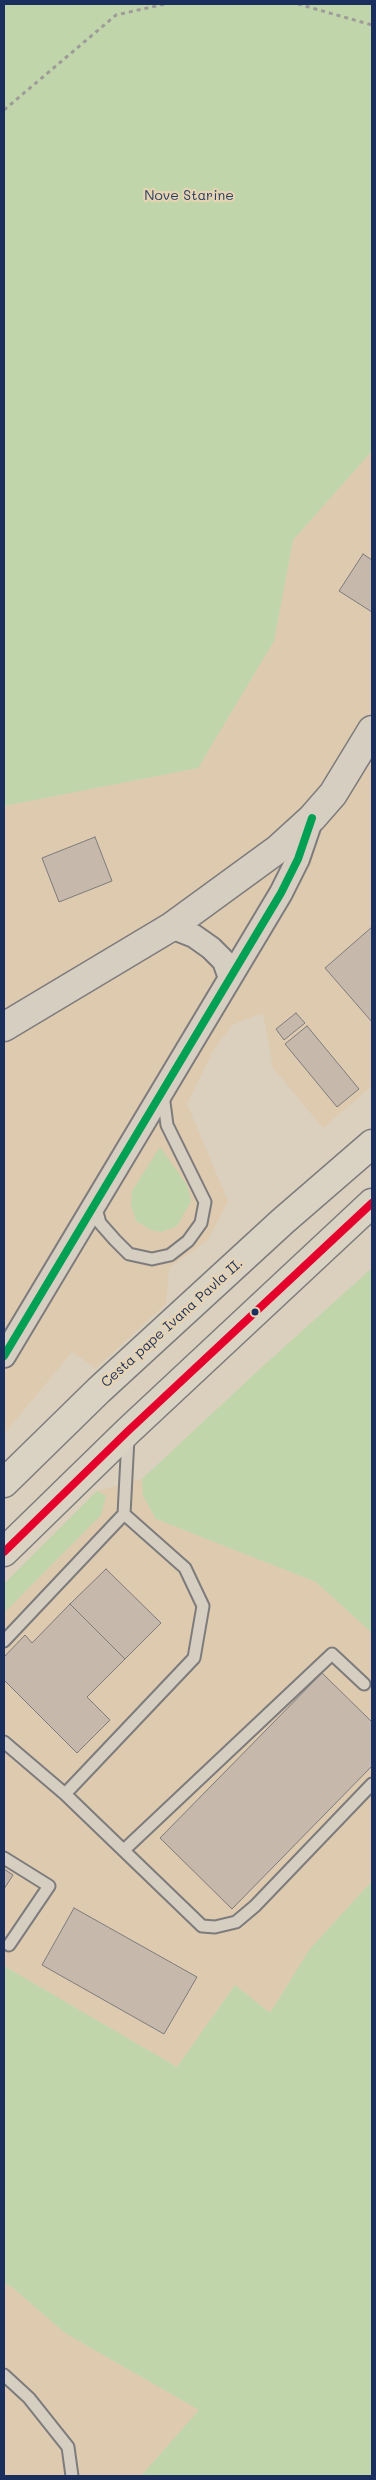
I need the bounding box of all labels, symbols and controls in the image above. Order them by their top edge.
park label: Nove Starine [144,188,234,204]
street label: Cesta pape Ivana Pavla II. [98,1255,246,1391]
unlabelled marker [250,1307,260,1317]

